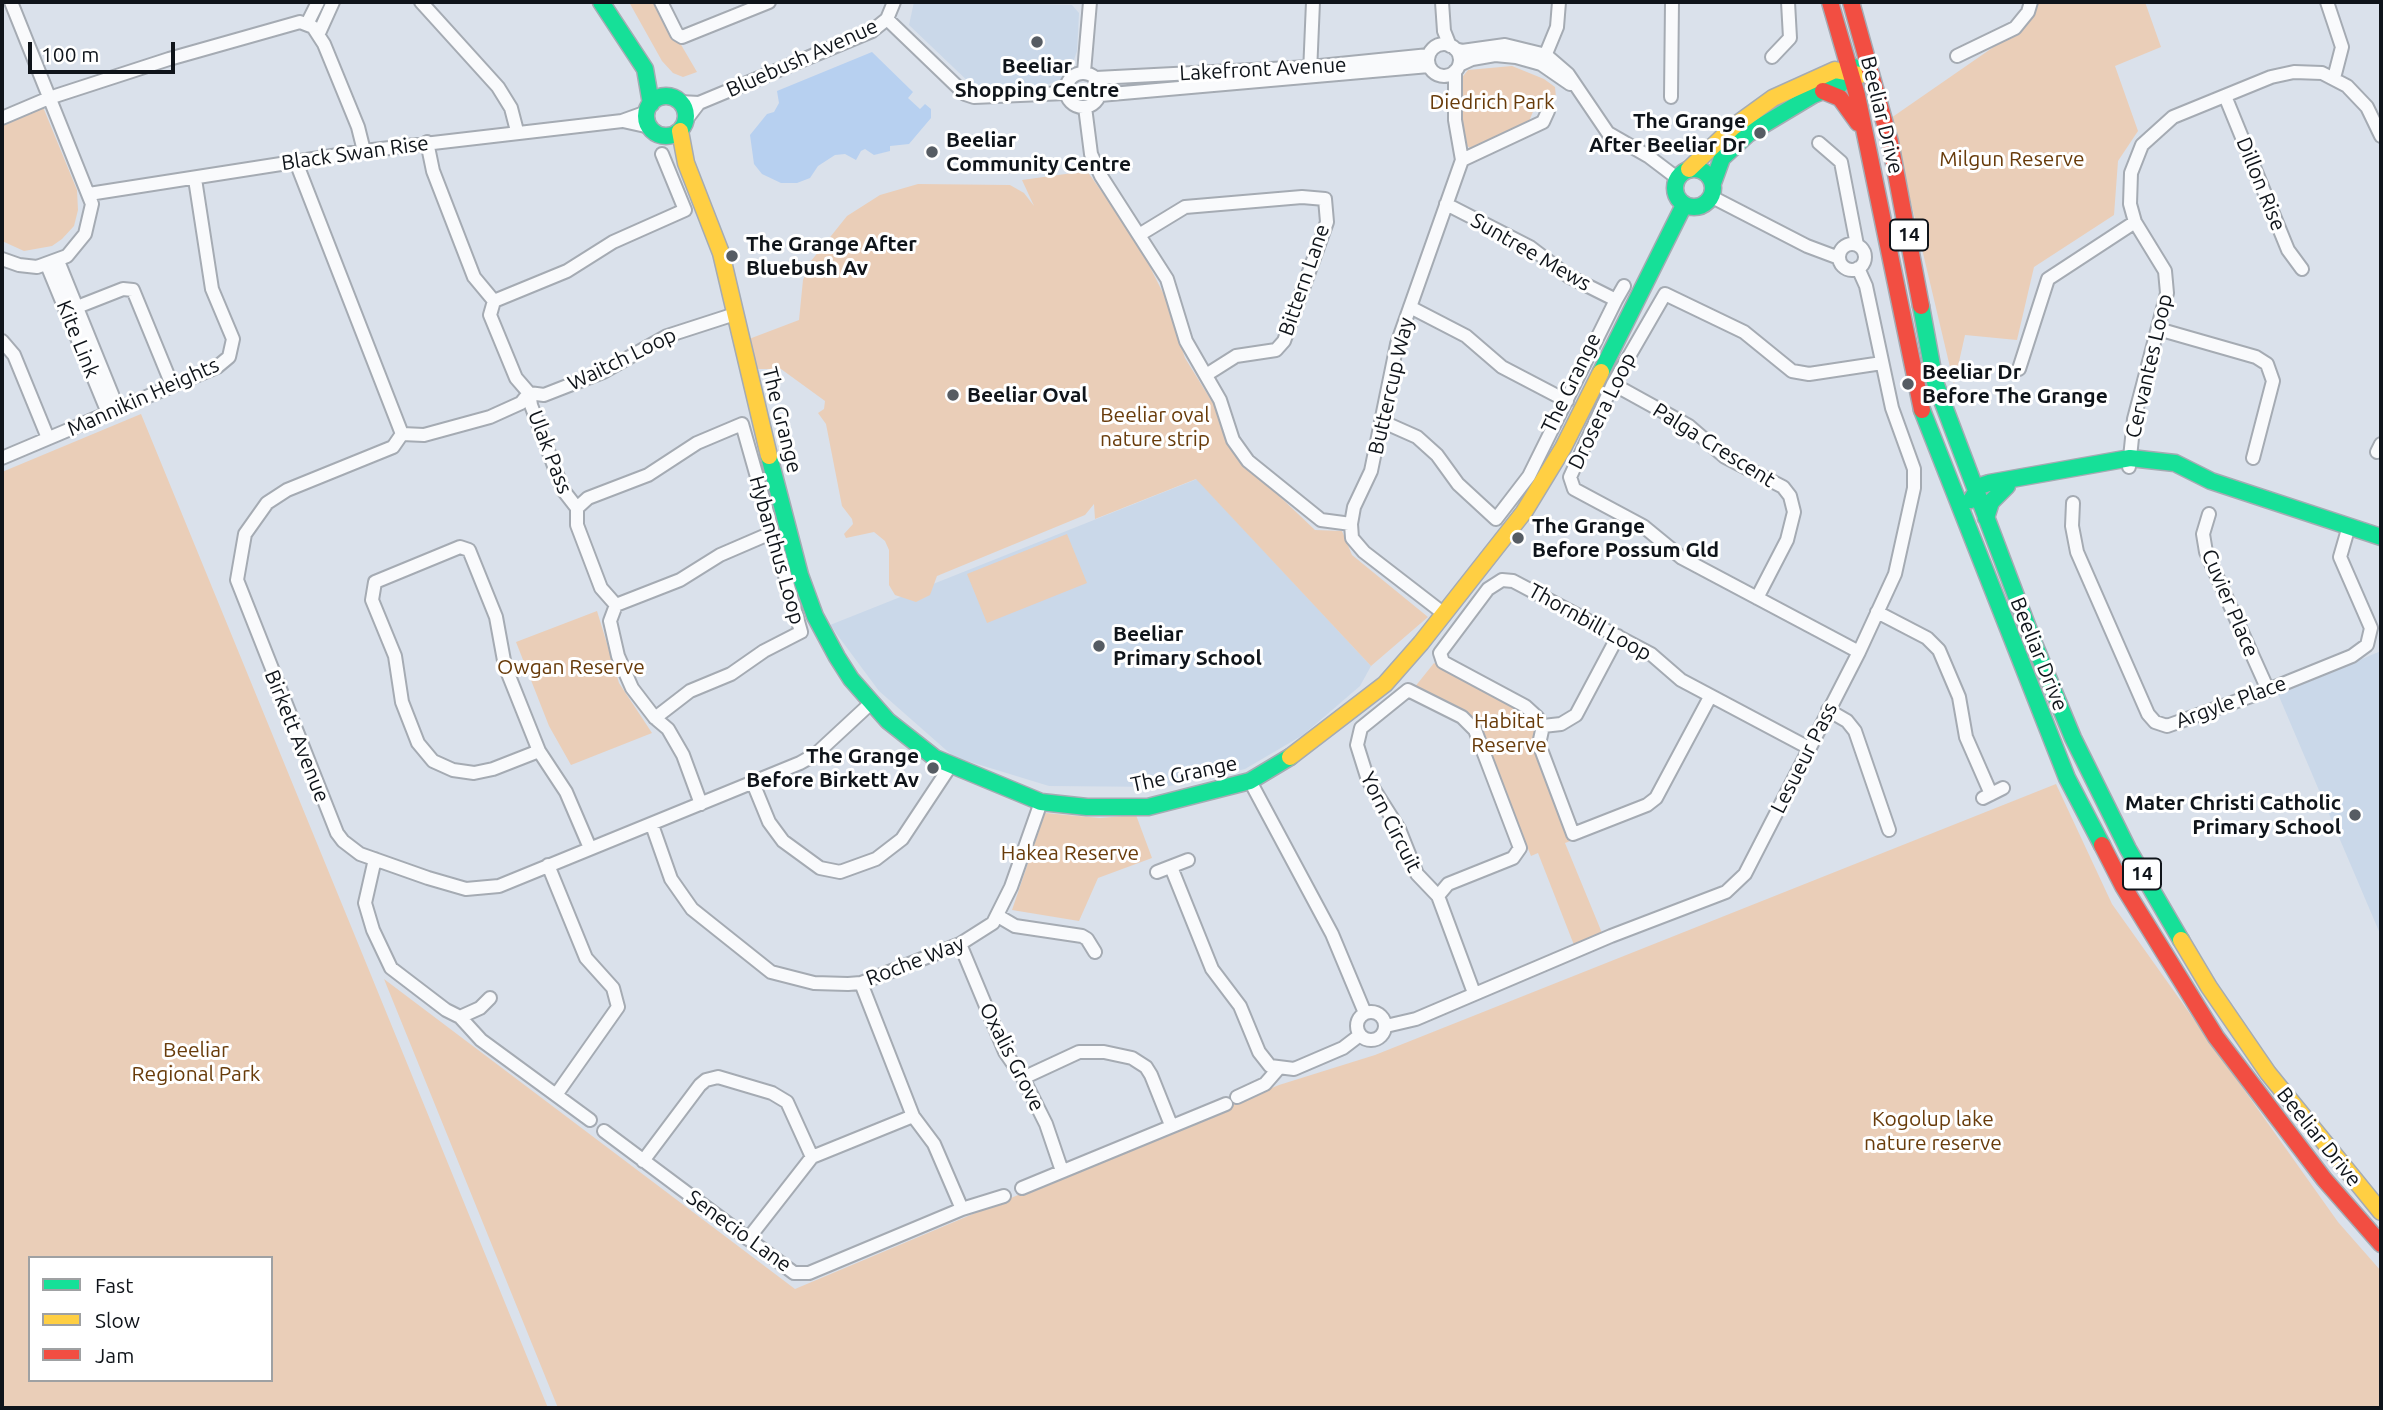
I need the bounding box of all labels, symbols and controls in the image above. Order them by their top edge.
street label: Bluebush Avenue [722,13,882,103]
scale bar [32,28,178,72]
marker: Beeliar Shopping Centre [1029,34,1045,50]
text: 100 m [41,42,99,66]
street label: Lakefront Avenue [1179,52,1347,86]
place label: Beeliar Shopping Centre [955,53,1119,103]
street label: Beeliar Drive [1855,54,1909,176]
park label: Diedrich Park [1429,89,1555,115]
place label: The Grange After Beeliar Dr [1589,108,1746,158]
marker: The Grange After Beeliar Dr [1752,125,1768,141]
place label: Beeliar Community Centre [946,127,1131,177]
street label: Black Swan Rise [280,130,430,176]
street label: Dillon Rise [2231,133,2291,235]
marker: Beeliar Community Centre [924,144,940,160]
park label: Milgun Reserve [1939,146,2085,172]
street label: Suntree Mews [1466,207,1596,297]
road number: 14 [1890,219,1928,250]
street label: Bittern Lane [1273,221,1335,339]
place label: The Grange After Bluebush Av [746,231,917,281]
marker: The Grange After Bluebush Av [724,248,740,264]
street label: Cervantes Loop [2120,291,2178,441]
street label: Kite Link [51,297,105,381]
street label: Buttercup Way [1363,315,1419,457]
street label: Waitch Loop [564,322,680,396]
street label: The Grange [1536,329,1606,437]
street label: Drosera Loop [1563,348,1641,474]
street label: Mannikin Heights [63,352,223,442]
place label: Beeliar Dr Before The Grange [1922,359,2108,409]
street label: The Grange [757,364,807,476]
marker: Beeliar Dr Before The Grange [1900,376,1916,392]
place label: Beeliar Oval [967,382,1088,408]
marker: Beeliar Oval [945,387,961,403]
street label: Palga Crescent [1648,397,1780,493]
park label: Beeliar oval nature strip [1100,402,1210,452]
street label: Ulak Pass [523,407,577,497]
street label: Hybanthus Loop [744,473,810,627]
place label: The Grange Before Possum Gld [1532,513,1719,563]
marker: The Grange Before Possum Gld [1510,530,1526,546]
street label: Cuvier Place [2196,545,2264,661]
street label: Thornbill Loop [1524,578,1656,666]
street label: Beeliar Drive [2005,593,2073,715]
place label: Beeliar Primary School [1113,621,1262,671]
marker: Beeliar Primary School [1091,638,1107,654]
park label: Owgan Reserve [497,654,645,680]
street label: Birkett Avenue [259,666,335,806]
street label: Argyle Place [2172,670,2290,734]
street label: Lesueur Pass [1765,698,1843,818]
park label: Habitat Reserve [1471,708,1547,758]
place label: The Grange Before Birkett Av [746,743,919,793]
street label: The Grange [1128,750,1240,798]
marker: The Grange Before Birkett Av [925,760,941,776]
street label: Yorn Circuit [1355,768,1427,876]
place label: Mater Christi Catholic Primary School [2125,790,2341,840]
marker: Mater Christi Catholic Primary School [2347,807,2363,823]
park label: Hakea Reserve [1001,840,1139,866]
road number: 14 [2123,859,2161,890]
street label: Roche Way [862,931,968,991]
street label: Oxalis Grove [974,999,1050,1115]
park label: Beeliar Regional Park [132,1037,260,1087]
street label: Beeliar Drive [2271,1082,2367,1192]
park label: Kogolup lake nature reserve [1864,1106,2002,1156]
street label: Senecio Lane [682,1185,796,1277]
legend [28,1256,273,1382]
text: Fast [95,1273,133,1297]
text: Slow [95,1308,140,1332]
text: Jam [95,1343,134,1367]

